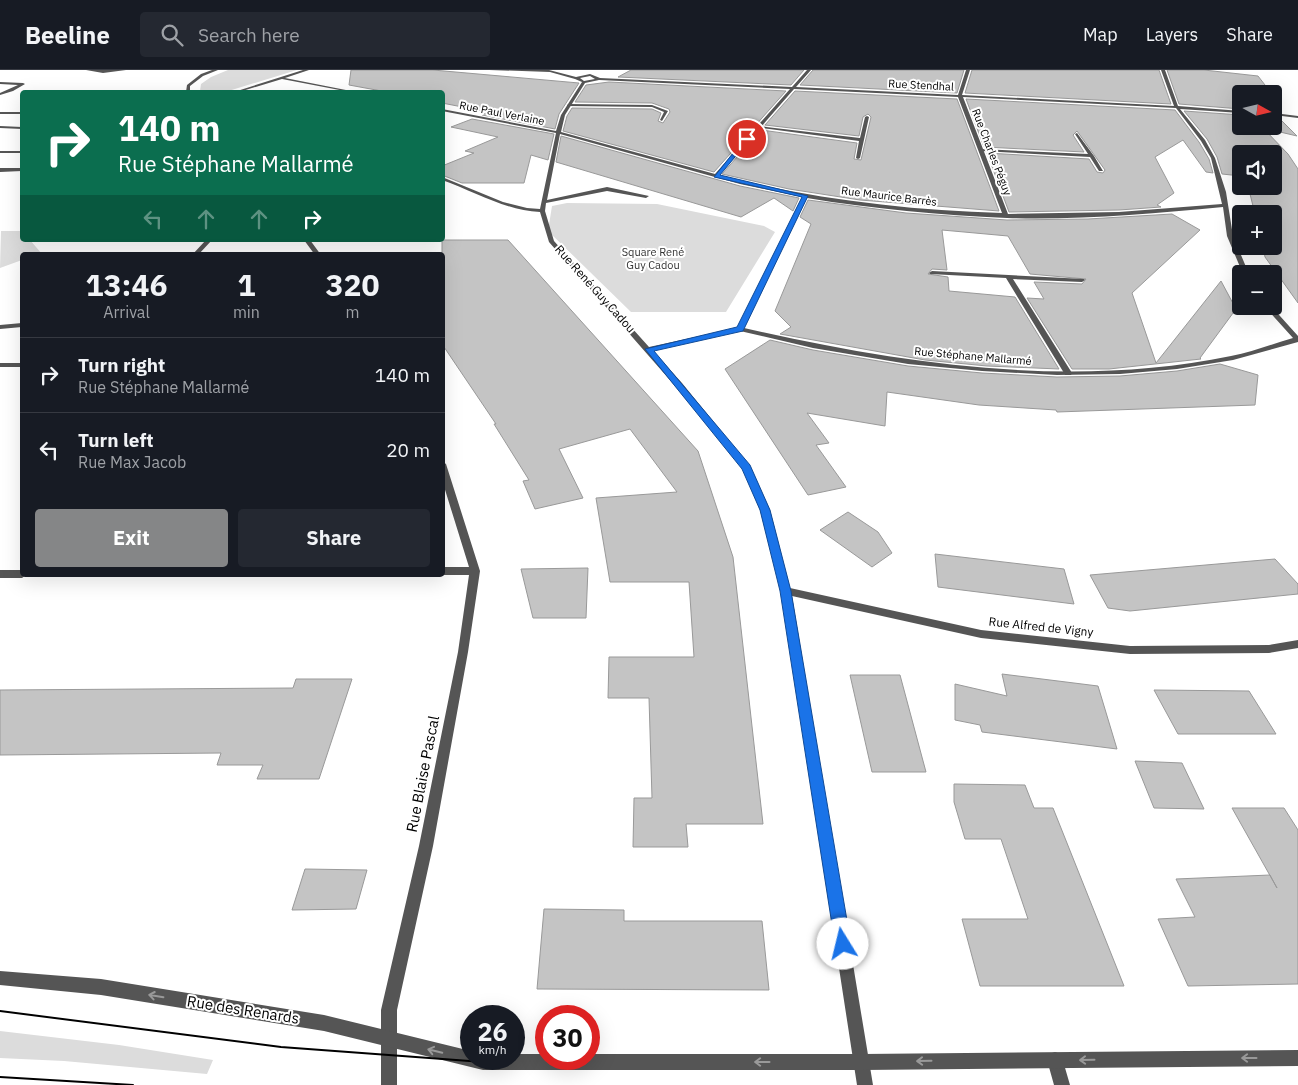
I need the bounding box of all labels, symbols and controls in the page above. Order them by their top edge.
search box [140,12,490,57]
text: Beeline [25,19,110,51]
icon: search [158,21,186,49]
text: Search here [198,23,300,47]
text: Map [1083,23,1118,46]
text: Layers [1146,23,1198,46]
text: Share [1226,23,1273,46]
street label: Rue Stendhal [888,76,954,94]
north arrow [1232,85,1282,135]
map controls [1232,85,1282,315]
street label: Rue Paul Verlaine [458,98,546,128]
text: 140 m [118,105,221,151]
street label: Rue Charles Péguy [969,107,1015,198]
icon: right [35,110,100,175]
pin [726,118,768,160]
icon: arrive [733,125,761,153]
button: sound [1232,145,1282,195]
text: Rue Stéphane Mallarmé [118,149,354,178]
street label: Rue Maurice Barrès [840,183,938,209]
icon: left [139,205,167,233]
icon: ahead [192,205,220,233]
icon: ahead [245,205,273,233]
icon: right [298,205,326,233]
button: + [1232,205,1282,255]
street label: Rue René Guy Cadou [552,242,639,336]
park label: Square René Guy Cadou [622,245,684,272]
text: 13:46 [86,265,167,304]
text: 1 [237,265,255,304]
text: 320 [325,265,379,304]
button: − [1232,265,1282,315]
text: Arrival [103,302,150,322]
text: min [233,302,260,322]
text: m [345,302,359,322]
street label: Rue Stéphane Mallarmé [914,344,1032,368]
text: Turn right [78,353,165,377]
icon: right [35,361,63,389]
text: 140 m [375,363,430,387]
text: Rue Stéphane Mallarmé [78,377,249,397]
text: Turn left [78,428,154,452]
icon: left [35,436,63,464]
text: 20 m [386,438,430,462]
text: Rue Max Jacob [78,452,186,472]
button: Exit [35,509,228,567]
button: Share [238,509,430,567]
street label: Rue Alfred de Vigny [988,614,1094,639]
street label: Rue Blaise Pascal [402,714,443,834]
position arrow [816,917,868,969]
one-way arrow [148,990,164,1000]
street label: Rue des Renards [186,991,300,1028]
speed limit sign: 30 [535,1005,600,1070]
text: 26 [477,1015,508,1048]
text: km/h [478,1042,507,1057]
one-way arrow [428,1045,444,1055]
one-way arrow [1242,1053,1258,1063]
one-way arrow [1079,1055,1095,1064]
one-way arrow [754,1057,770,1067]
one-way arrow [917,1057,933,1066]

